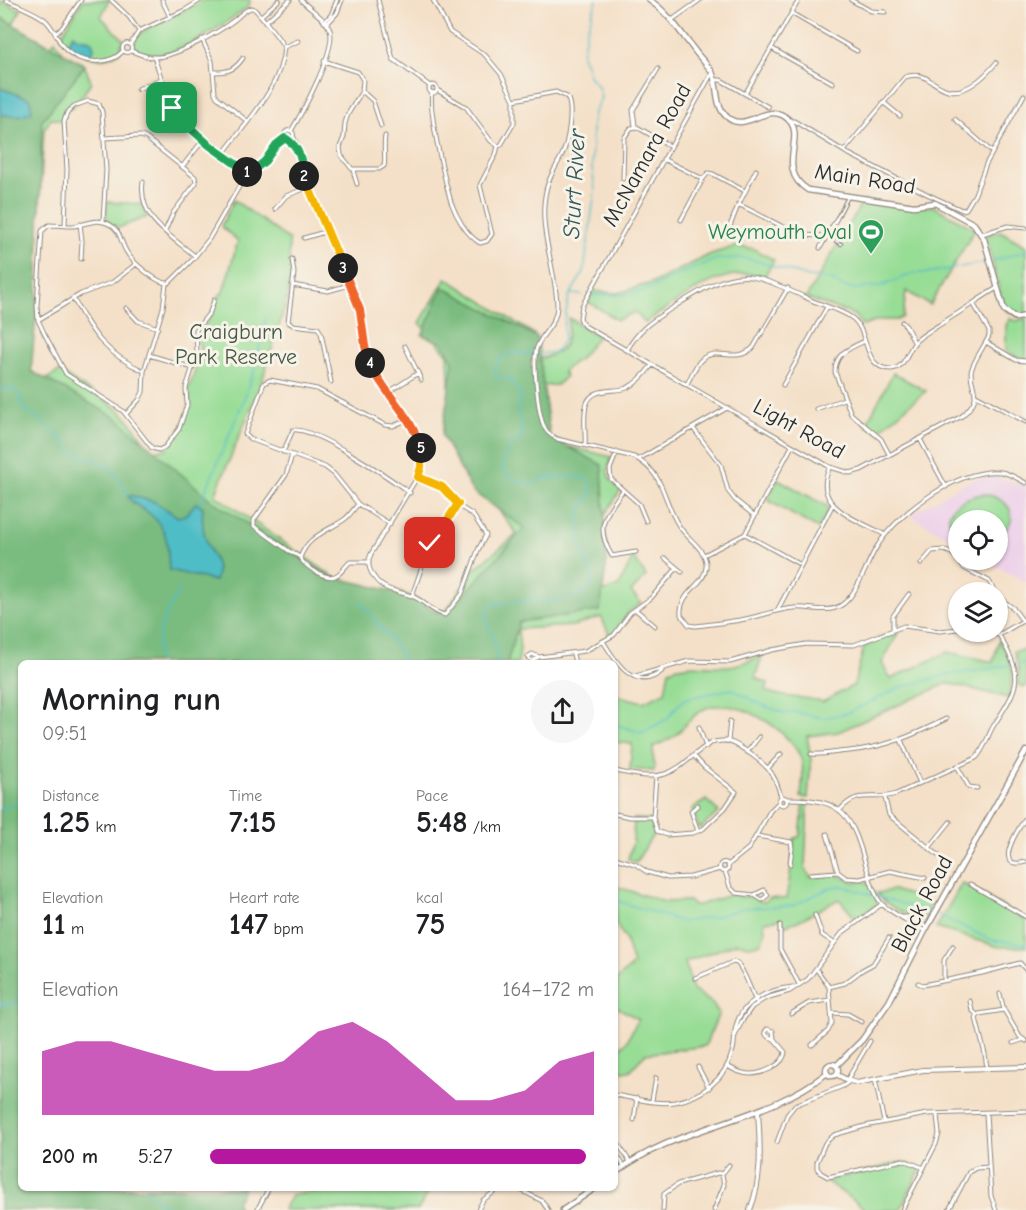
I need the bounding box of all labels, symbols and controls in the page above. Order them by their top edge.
street label: McNamara Road [597,79,697,231]
pin [146,82,197,133]
icon: arrive [155,91,188,124]
water label: Sturt River [557,127,591,240]
pin: 1 [232,157,262,187]
street label: Main Road [813,158,917,200]
pin: 2 [289,161,319,191]
text: 1 [244,163,250,181]
text: 2 [300,167,308,185]
sports icon: Weymouth Oval [856,217,886,255]
place label: Weymouth Oval [708,219,852,245]
pin: 3 [328,253,358,283]
text: 3 [339,259,347,277]
park label: Craigburn Park Reserve [175,319,297,370]
pin: 4 [355,348,385,378]
text: 4 [366,354,374,372]
street label: Light Road [749,393,849,465]
pin: 5 [406,433,436,463]
text: 5 [417,439,425,457]
map controls [948,510,1008,642]
button: locate [948,510,1008,570]
pin [404,517,455,568]
icon: check [413,526,446,559]
button: layers [948,582,1008,642]
text: Morning run [42,680,221,718]
button: share [531,680,594,743]
text: 09:51 [42,722,87,745]
text: Distance [42,787,99,805]
text: Time [229,787,262,805]
text: Pace [416,787,448,805]
text: 1.25 [42,805,90,840]
text: 7:15 [229,805,276,840]
text: 5:48 [416,805,468,840]
text: km [90,818,116,836]
text: /km [468,818,501,836]
street label: Black Road [886,851,958,957]
text: Elevation [42,889,103,907]
text: Heart rate [229,889,300,907]
text: kcal [416,889,443,907]
text: 11 [42,907,66,942]
text: 147 [229,907,268,942]
text: 75 [416,907,445,942]
text: m [66,920,84,938]
text: bpm [268,920,304,938]
text: Elevation [42,978,119,1001]
text: 164–172 m [503,978,594,1001]
text: 200 m [42,1145,98,1168]
text: 5:27 [138,1145,172,1168]

